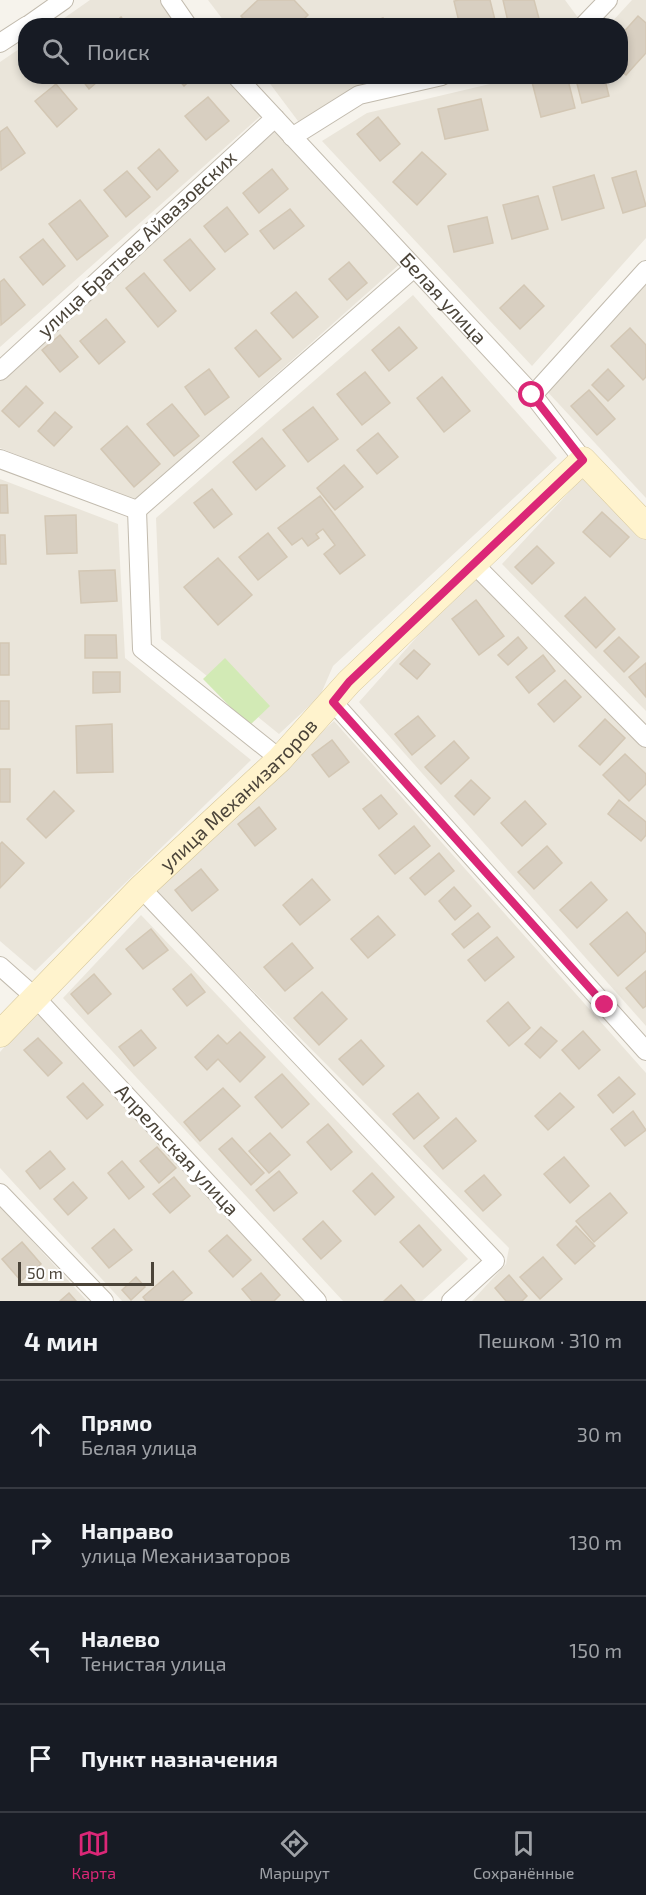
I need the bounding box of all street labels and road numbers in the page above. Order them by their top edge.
street label: улица Братьев Айвазовских [32,145,242,342]
street label: Белая улица [395,247,492,349]
street label: улица Механизаторов [154,713,322,876]
street label: Апрельская улица [110,1079,245,1221]

